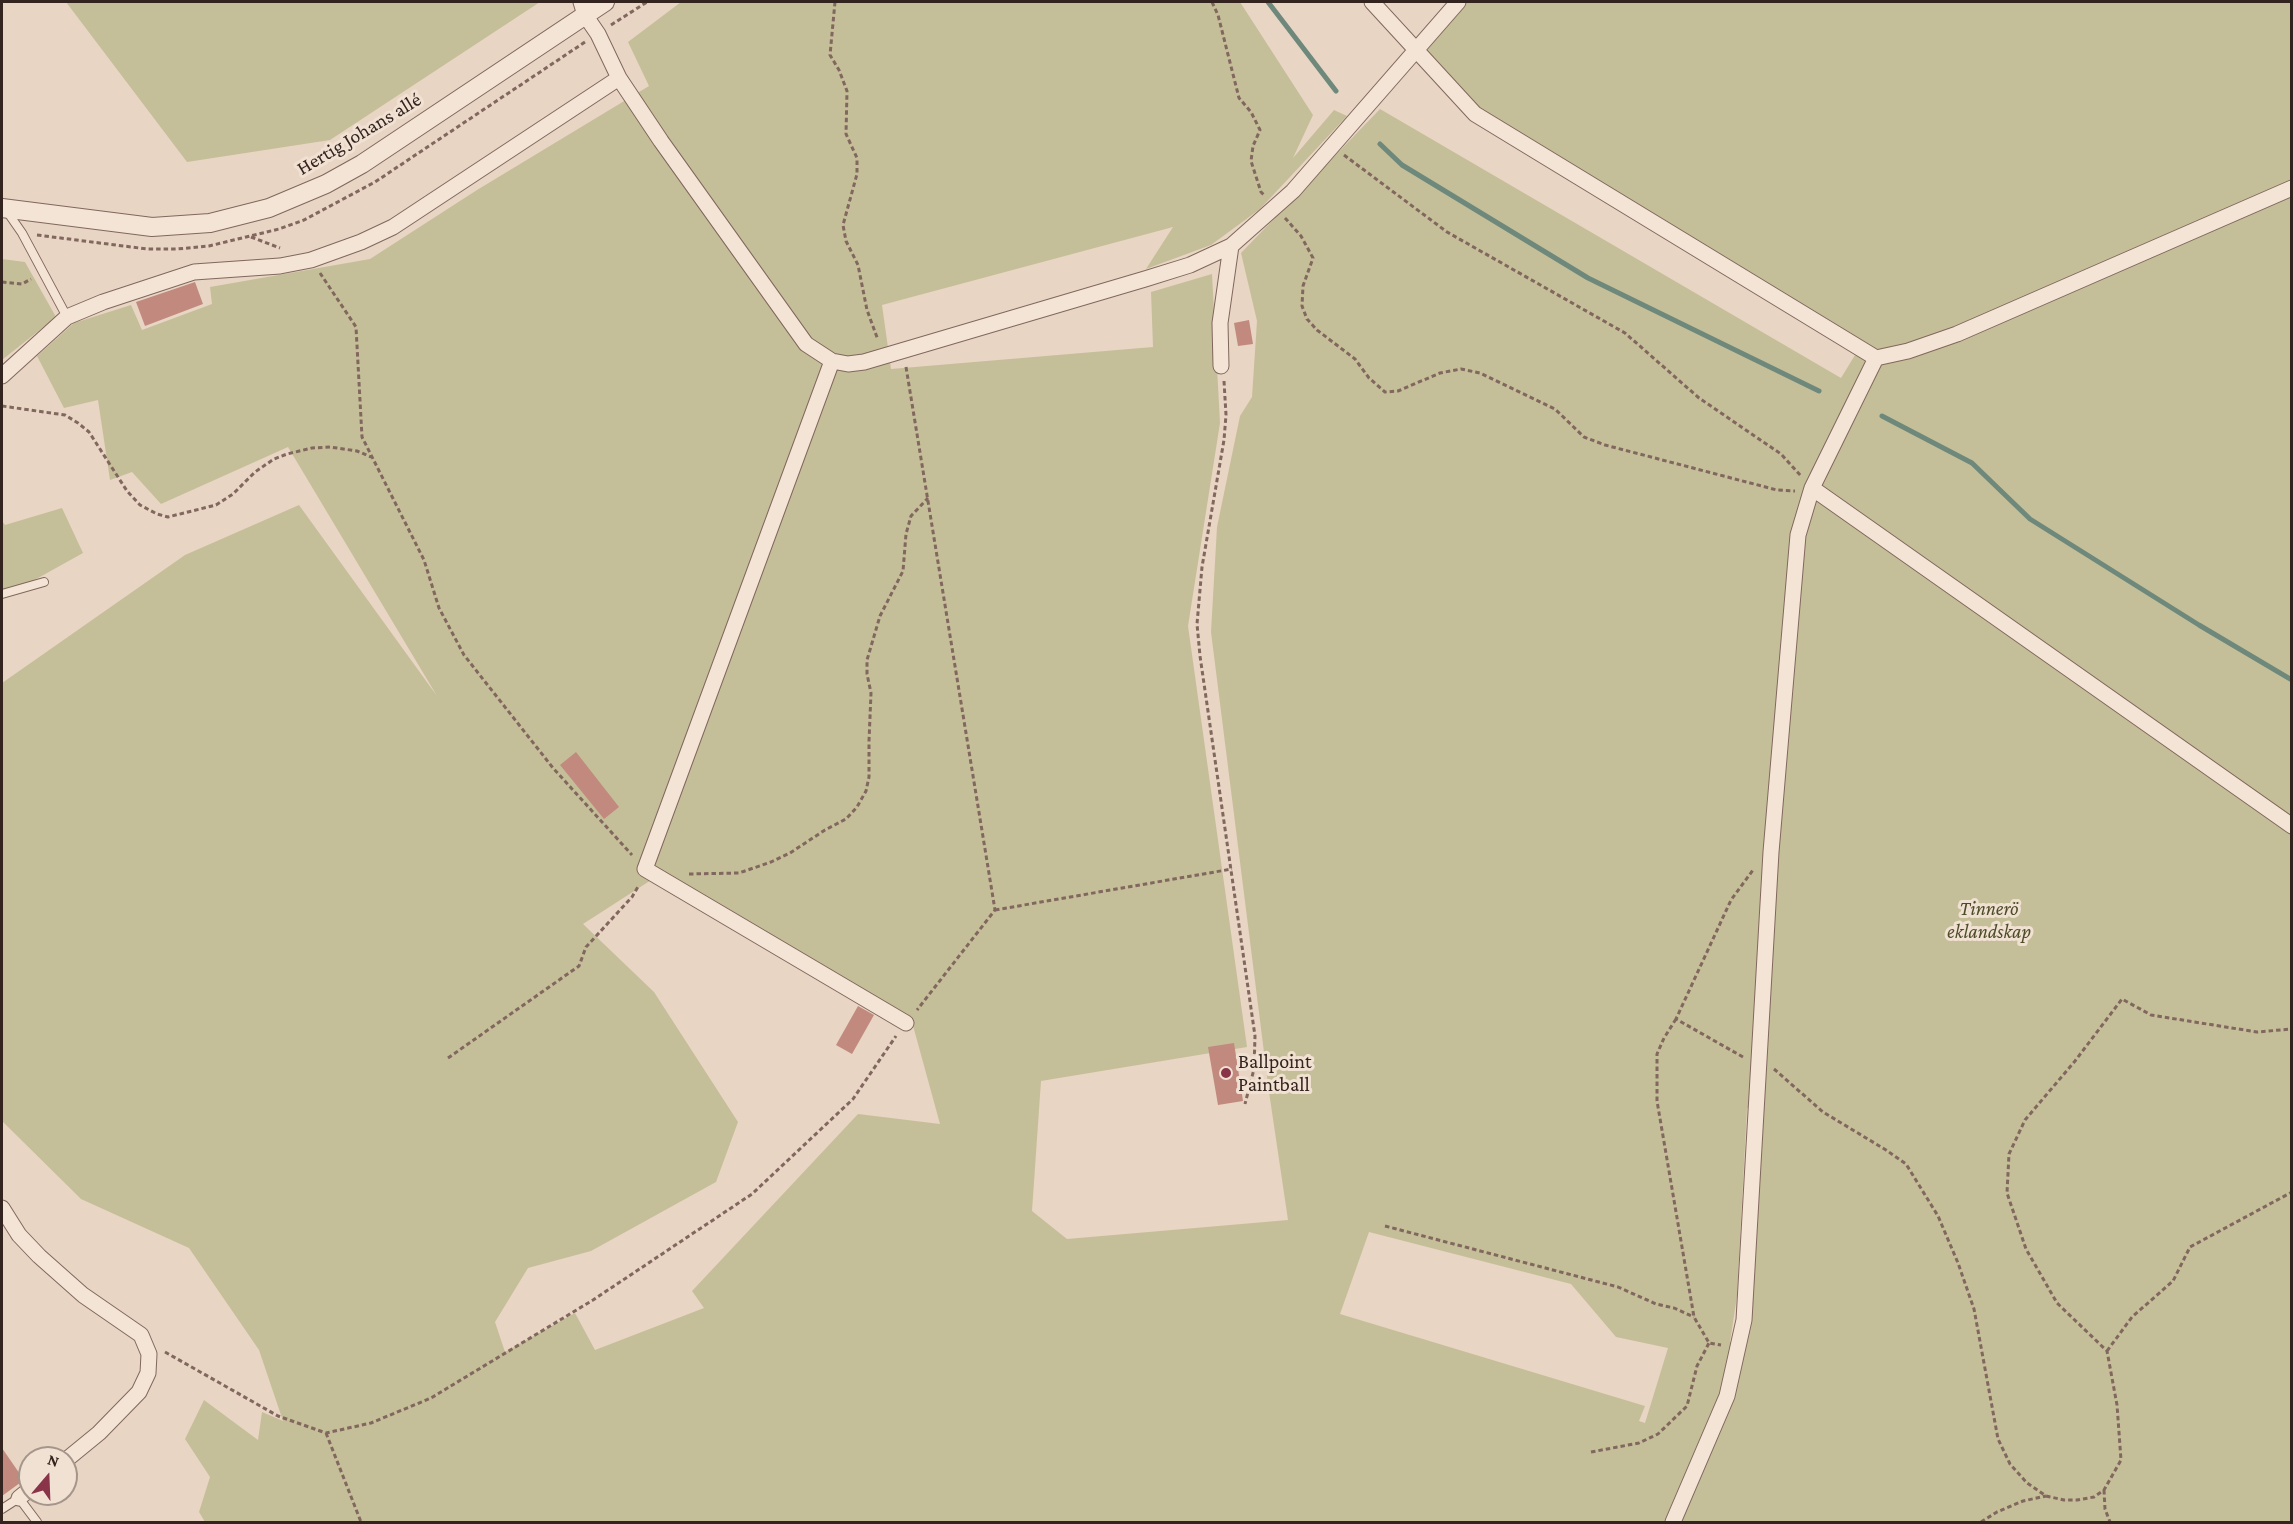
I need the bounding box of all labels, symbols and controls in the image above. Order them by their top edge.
street label: Hertig Johans allé [292,87,426,181]
park label: Tinnerö eklandskap [1947,897,2031,944]
place label: Ballpoint Paintball [1238,1050,1312,1097]
marker: Ballpoint Paintball [1219,1066,1233,1080]
north arrow [18,1446,78,1506]
text: N [45,1451,61,1470]

